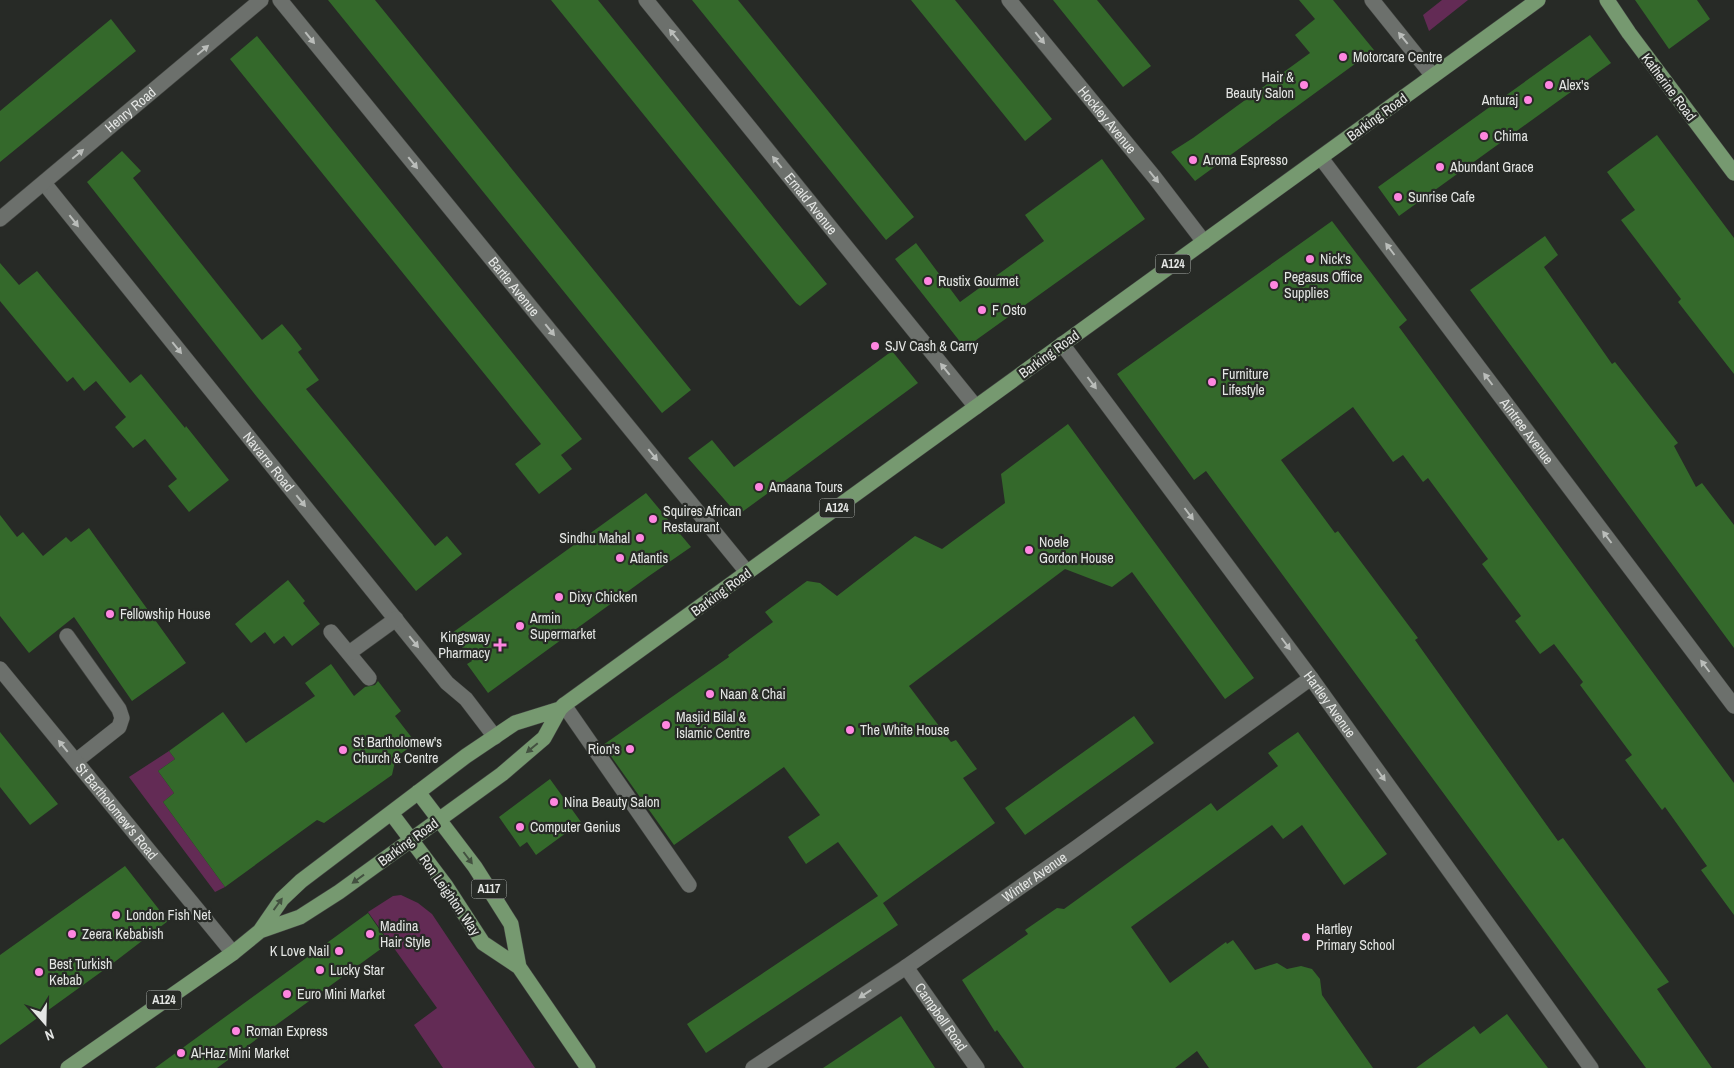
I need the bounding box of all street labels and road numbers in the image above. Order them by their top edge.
street label: Katherine Road [1638,49,1700,125]
street label: Hockley Avenue [1074,82,1140,157]
street label: Henry Road [101,83,160,136]
street label: Barking Road [1343,89,1411,145]
street label: Ernald Avenue [781,169,841,238]
street label: Bartle Avenue [484,253,544,320]
road number: A124 [1156,254,1190,274]
street label: Barking Road [1015,326,1083,382]
street label: Aintree Avenue [1495,394,1558,468]
street label: Navarre Road [239,428,298,495]
road number: A124 [820,498,854,518]
street label: Barking Road [687,564,755,620]
street label: Hartley Avenue [1300,667,1360,741]
street label: St Bartholomew's Road [72,759,162,863]
street label: Barking Road [374,814,442,870]
street label: Winter Avenue [998,848,1070,906]
street label: Ron Leighton Way [415,851,485,939]
road number: A117 [472,880,506,899]
street label: Campbell Road [911,979,971,1054]
road number: A124 [146,990,182,1010]

